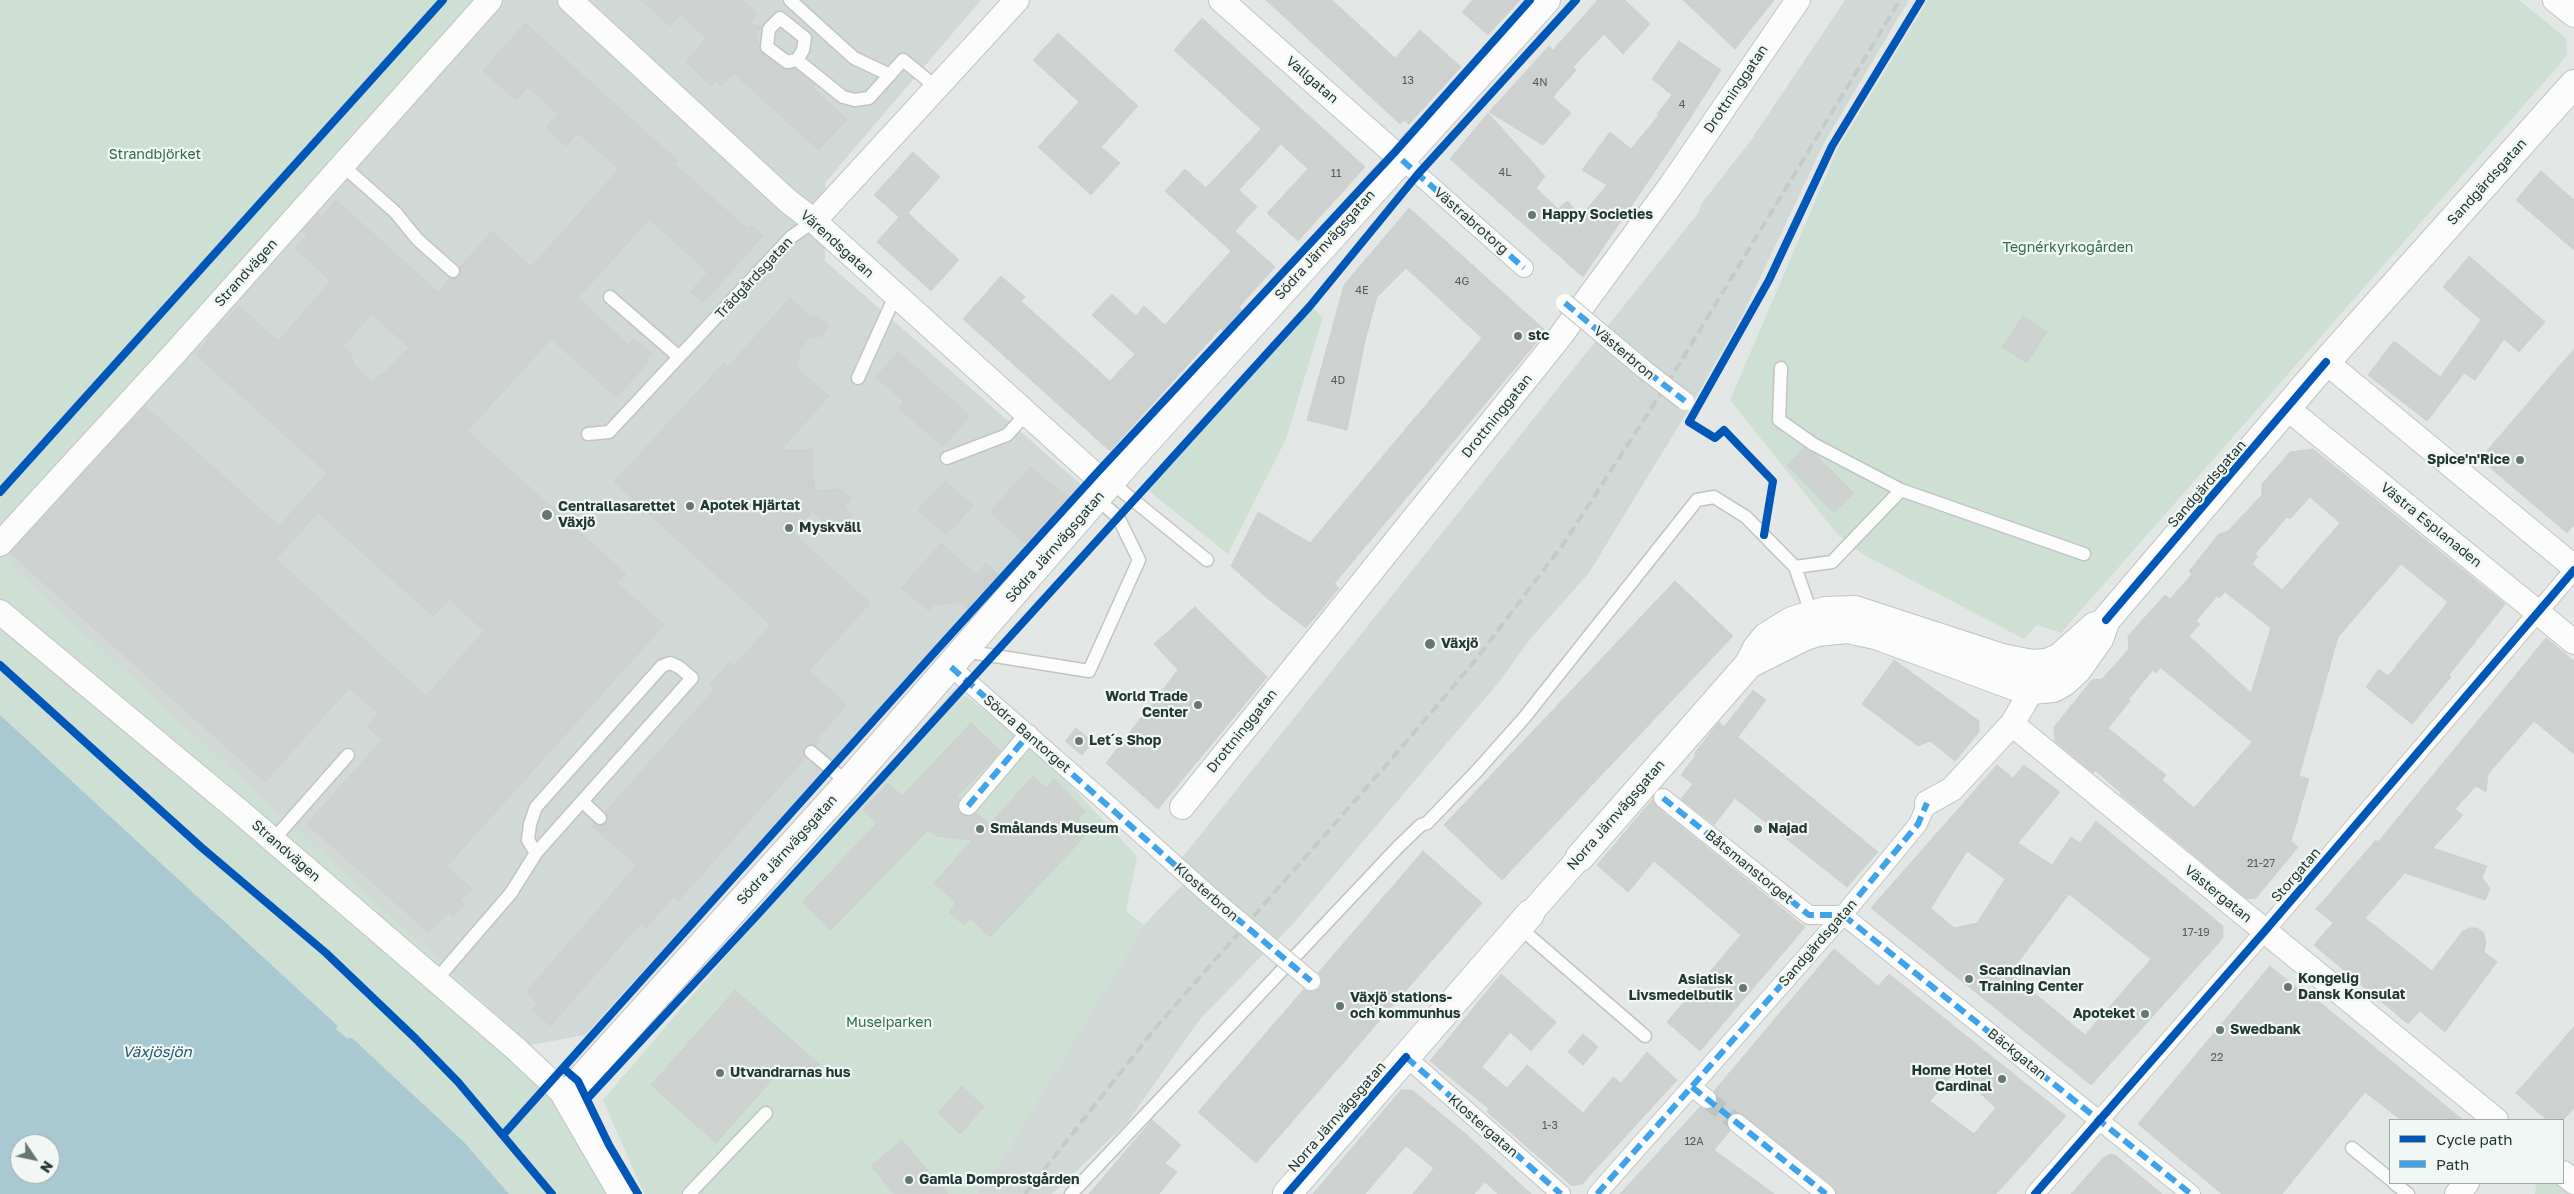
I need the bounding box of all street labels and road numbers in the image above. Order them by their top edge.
street label: Drottninggatan [1700,42,1772,136]
street label: Vallgatan [1282,53,1342,107]
street label: Sandgärdsgatan [2444,135,2530,229]
street label: Västrabrotorg [1430,184,1512,258]
street label: Södra Järnvägsgatan [1271,187,1379,303]
street label: Värendsgatan [797,207,877,281]
street label: Trädgårdsgatan [712,234,796,322]
street label: Strandvägen [211,236,281,310]
street label: Västerbron [1590,323,1658,383]
street label: Drottninggatan [1458,371,1536,461]
street label: Sandgärdsgatan [2164,437,2250,531]
street label: Västra Esplanaden [2377,479,2485,571]
street label: Södra Järnvägsgatan [1002,488,1108,606]
street label: Drottninggatan [1203,686,1281,776]
street label: Södra Bantorget [980,692,1074,776]
street label: Norra Järnvägsgatan [1564,756,1668,874]
street label: Södra Järnvägsgatan [733,792,841,908]
street label: Strandvägen [248,817,324,885]
street label: Båtsmanstorget [1702,826,1796,908]
street label: Storgatan [2268,844,2324,906]
street label: Klosterbron [1170,859,1242,925]
street label: Västergatan [2181,862,2255,926]
street label: Sandgärdsgatan [1775,896,1861,990]
street label: Bäckgatan [1984,1025,2050,1083]
street label: Norra Järnvägsgatan [1285,1058,1389,1176]
street label: Klostergatan [1445,1091,1521,1161]

